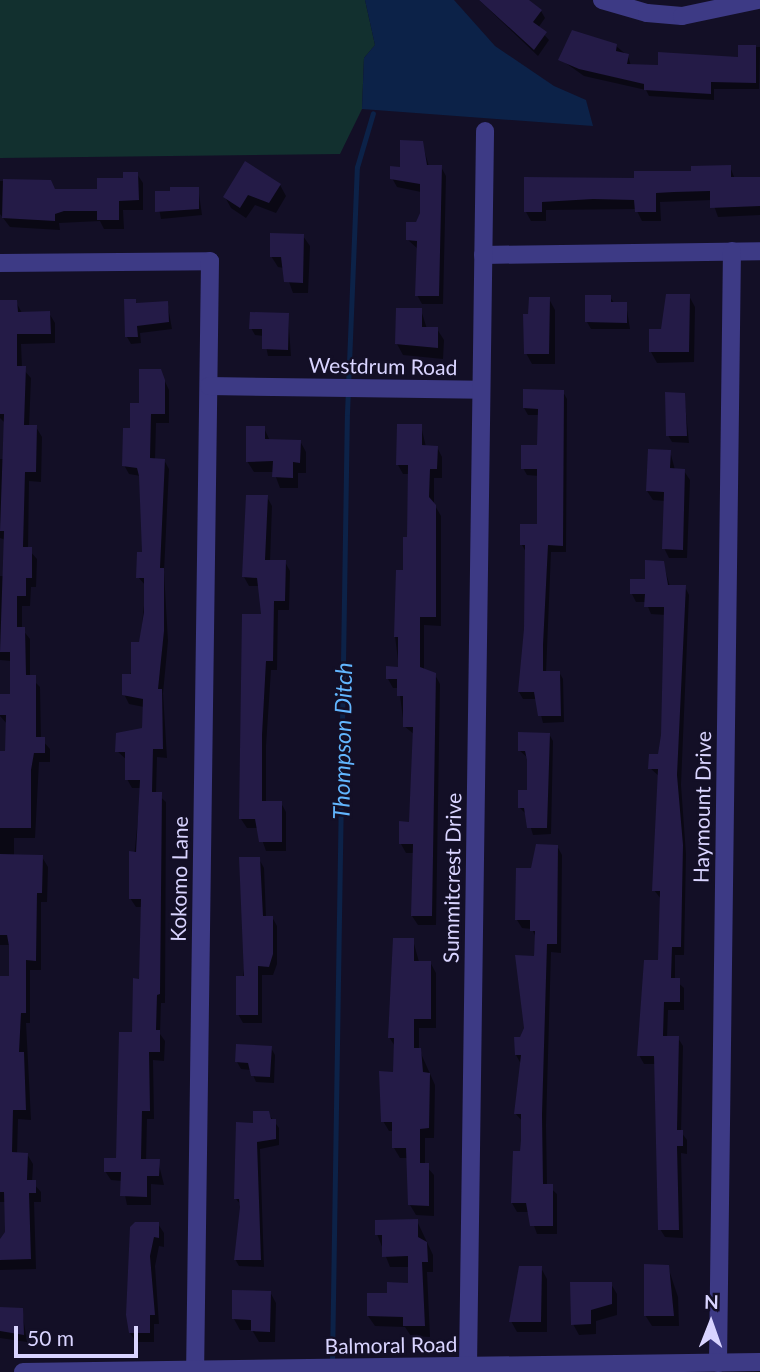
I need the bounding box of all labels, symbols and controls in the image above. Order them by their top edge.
street label: Westdrum Road [308,352,458,380]
water label: Thompson Ditch [327,662,357,820]
street label: Haymount Drive [688,731,716,883]
street label: Summitcrest Drive [438,793,466,963]
street label: Kokomo Lane [165,816,193,942]
north arrow [676,1288,746,1358]
text: N [704,1290,719,1313]
scale bar [18,1312,142,1356]
text: 50 m [27,1325,74,1350]
street label: Balmoral Road [324,1331,458,1359]

